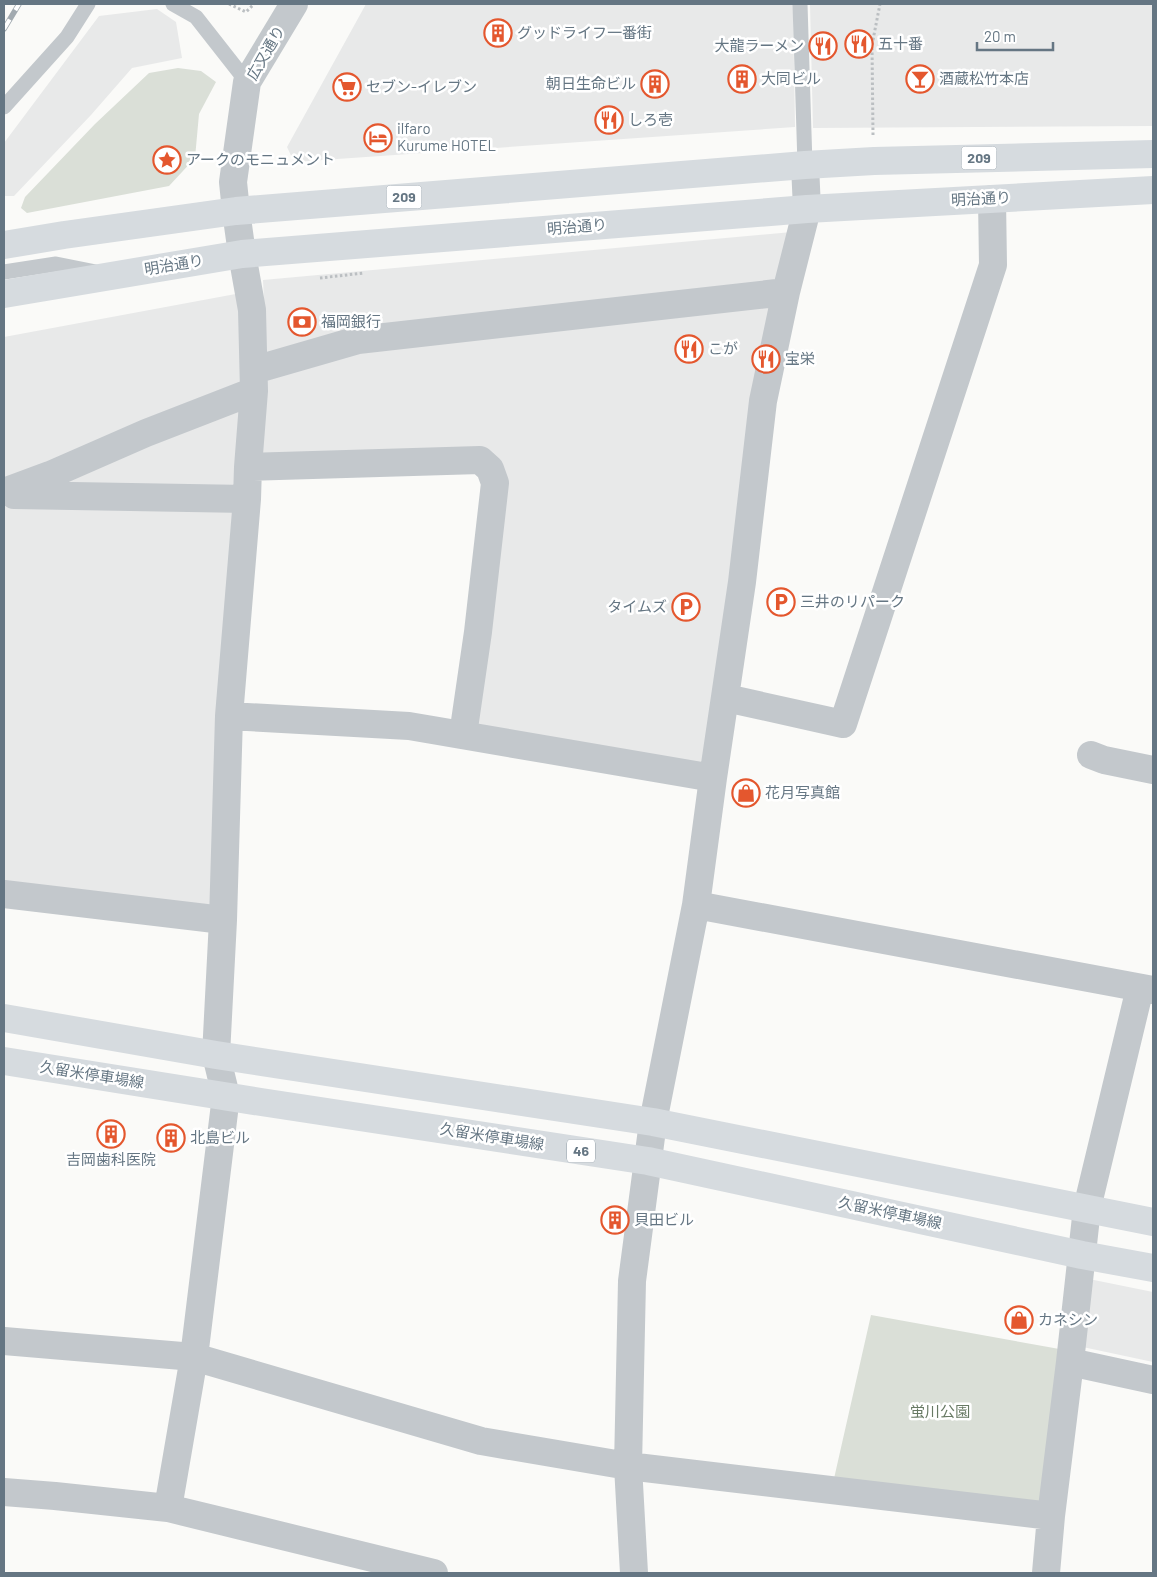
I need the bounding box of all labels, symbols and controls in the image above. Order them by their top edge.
building icon: グッドライフ一番街 [483,18,513,48]
scale bar [977,20,1053,52]
street label: 広又通り [242,22,288,83]
place label: グッドライフ一番街 [517,23,652,41]
text: 20 m [984,27,1016,45]
restaurant icon: 五十番 [844,29,874,59]
restaurant icon: 大龍ラーメン [808,31,838,61]
place label: 五十番 [878,34,923,52]
place label: 大龍ラーメン [715,36,804,54]
building icon: 大同ビル [727,64,757,94]
bar icon: 酒蔵松竹本店 [905,64,935,94]
building icon: 朝日生命ビル [640,69,670,99]
place label: 大同ビル [761,69,821,87]
place label: 酒蔵松竹本店 [939,69,1029,87]
supermarket icon: セブン-イレブン [332,72,362,102]
place label: 朝日生命ビル [546,74,636,92]
place label: セブン-イレブン [366,77,477,95]
restaurant icon: しろ壱 [594,105,624,135]
place label: しろ壱 [628,110,673,128]
place label: ilfaro Kurume HOTEL [397,119,496,154]
hotel icon: ilfaro Kurume HOTEL [363,123,393,153]
place icon: アークのモニュメント [152,145,182,175]
road number: 209 [962,146,996,170]
place label: アークのモニュメント [186,150,335,168]
road number: 209 [386,186,422,208]
street label: 明治通り [951,187,1011,209]
street label: 明治通り [546,214,608,238]
street label: 明治通り [143,250,205,278]
bank icon: 福岡銀行 [287,307,317,337]
place label: 福岡銀行 [321,312,381,330]
restaurant icon: こが [674,334,704,364]
place label: こが [708,339,738,357]
restaurant icon: 宝栄 [751,344,781,374]
place label: 宝栄 [785,349,815,367]
parking icon: 三井のリパーク [766,587,796,617]
parking icon: タイムズ [671,592,701,622]
place label: 三井のリパーク [800,592,905,610]
place label: タイムズ [607,597,667,615]
shop icon: 花月写真館 [731,778,761,808]
place label: 花月写真館 [765,783,840,801]
street label: 久留米停車場線 [39,1057,145,1091]
building icon: 吉岡歯科医院 [96,1119,126,1149]
street label: 久留米停車場線 [439,1119,545,1153]
building icon: 北島ビル [156,1123,186,1153]
place label: 北島ビル [190,1128,250,1146]
road number: 46 [567,1140,595,1162]
place label: 吉岡歯科医院 [66,1150,156,1168]
street label: 久留米停車場線 [837,1192,943,1232]
building icon: 貝田ビル [600,1205,630,1235]
place label: 貝田ビル [634,1210,694,1228]
shop icon: カネシン [1004,1305,1034,1335]
place label: カネシン [1038,1310,1098,1328]
park label: 蛍川公園 [910,1402,970,1420]

